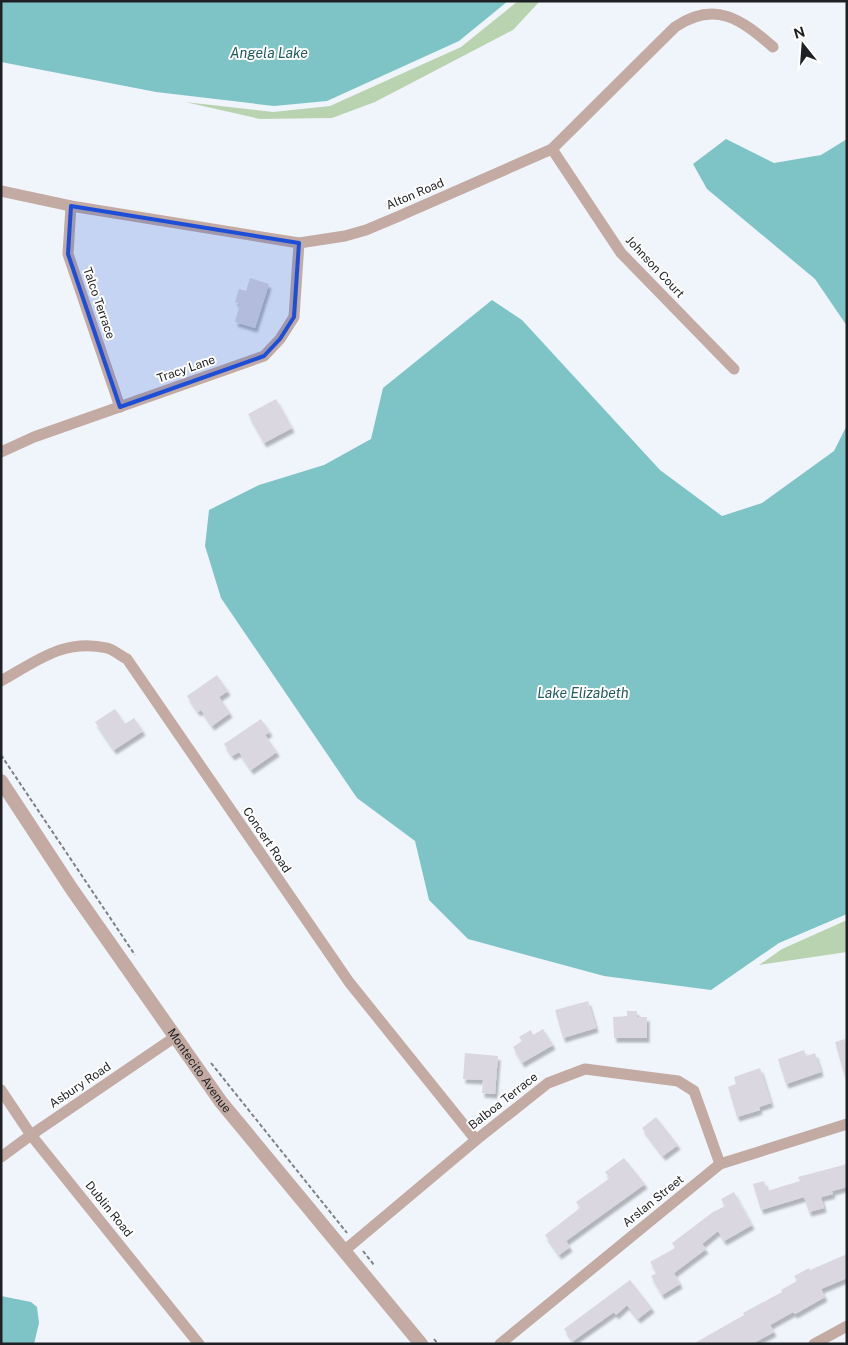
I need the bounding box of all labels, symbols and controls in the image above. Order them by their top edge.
north arrow [778,20,828,70]
text: N [792,23,807,42]
water label: Angela Lake [230,45,308,61]
street label: Alton Road [384,176,446,212]
street label: Johnson Court [623,233,687,301]
street label: Talco Terrace [80,265,118,341]
street label: Tracy Lane [155,352,217,385]
water label: Lake Elizabeth [537,685,629,701]
street label: Concert Road [240,805,294,875]
street label: Montecito Avenue [165,1026,234,1116]
street label: Asbury Road [47,1059,113,1111]
street label: Balboa Terrace [466,1070,540,1132]
street label: Arslan Street [620,1172,687,1230]
street label: Dublin Road [82,1178,136,1240]

